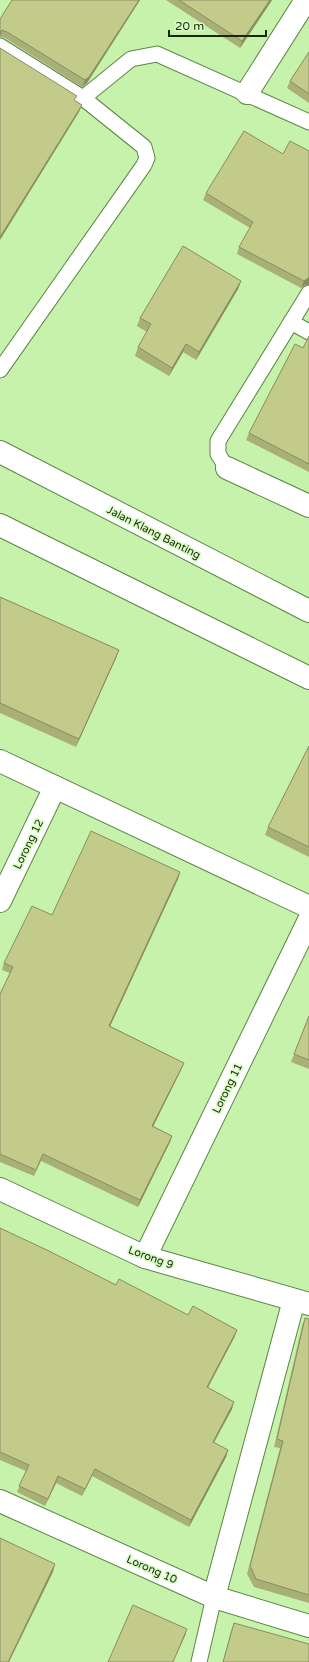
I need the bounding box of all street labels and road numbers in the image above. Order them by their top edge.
street label: Jalan Klang Banting [105,503,203,562]
street label: Lorong 12 [11,817,46,871]
street label: Lorong 11 [210,1061,245,1115]
street label: Lorong 9 [126,1243,175,1272]
street label: Lorong 10 [124,1553,179,1586]

